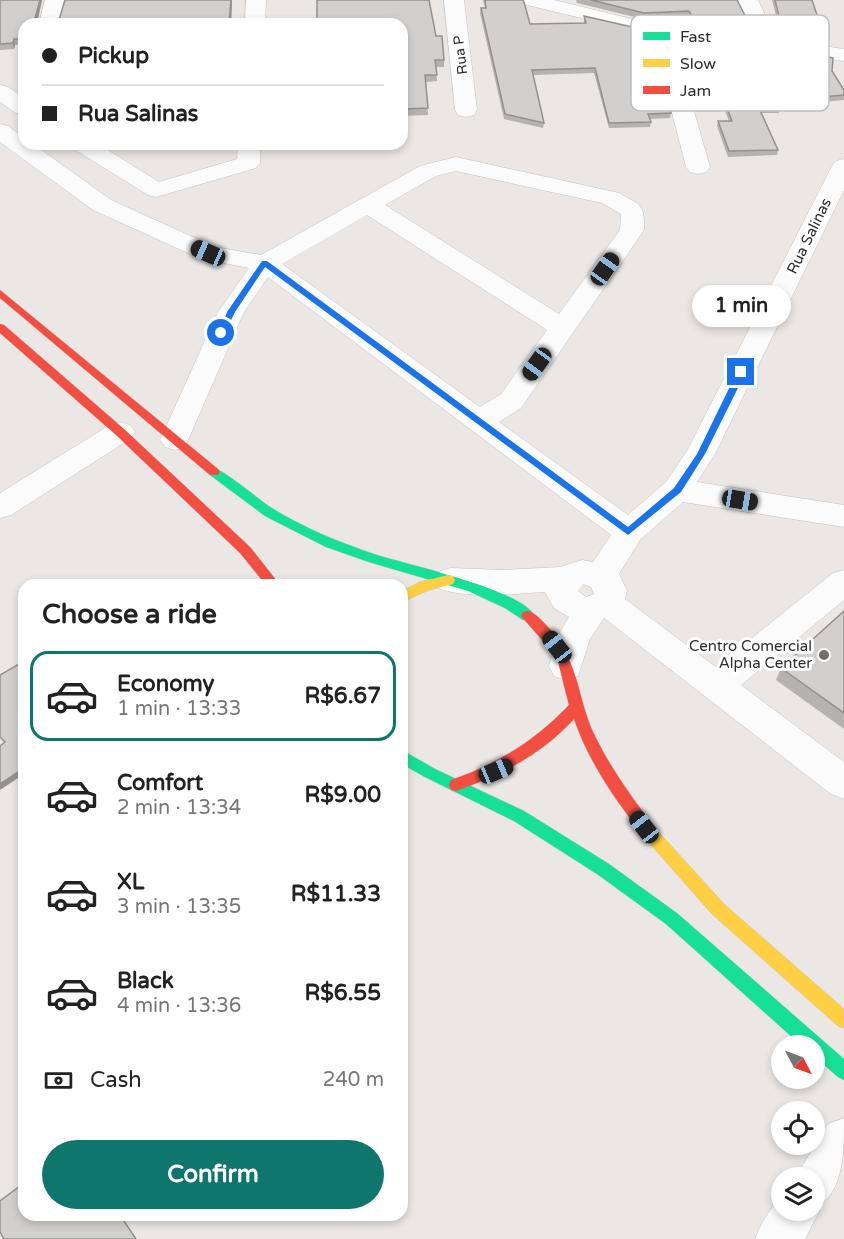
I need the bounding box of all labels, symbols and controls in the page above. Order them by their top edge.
legend [631,15,829,111]
text: Fast [680,27,711,47]
street label: Rua P [450,34,471,76]
text: Pickup [78,43,149,69]
text: Slow [680,54,716,74]
text: Jam [680,81,711,101]
text: Rua Salinas [78,101,198,127]
street label: Rua Salinas [783,195,835,277]
car [188,237,228,269]
car [587,249,623,289]
callout: 1 min [692,285,790,327]
text: 1 min [715,294,768,318]
route start [207,319,234,346]
car [519,344,555,384]
route end [727,358,754,385]
car [721,488,759,512]
text: Choose a ride [42,598,217,631]
car [539,627,575,667]
place label: Centro Comercial Alpha Center [689,637,812,672]
marker: Centro Comercial Alpha Center [817,648,831,662]
icon: car [45,669,99,723]
text: Economy [117,671,214,697]
text: R$6.67 [305,683,381,709]
text: 1 min · 13:33 [117,697,241,721]
car [476,756,516,786]
icon: car [45,768,99,822]
text: Comfort [117,770,203,796]
text: R$9.00 [305,782,381,808]
text: 2 min · 13:34 [117,796,241,820]
car [626,807,662,847]
icon: car [45,867,99,921]
text: XL [117,869,144,895]
text: R$11.33 [291,881,381,907]
text: 3 min · 13:35 [117,895,241,919]
icon: car [45,966,99,1020]
text: Black [117,968,174,994]
text: R$6.55 [305,980,381,1006]
text: 4 min · 13:36 [117,994,241,1018]
north arrow [771,1035,825,1089]
map controls [771,1035,825,1221]
icon: cash [42,1064,75,1097]
text: Cash [90,1067,142,1093]
text: 240 m [323,1068,384,1092]
button: locate [771,1101,825,1155]
button: Confirm [42,1140,384,1209]
button: layers [771,1167,825,1221]

